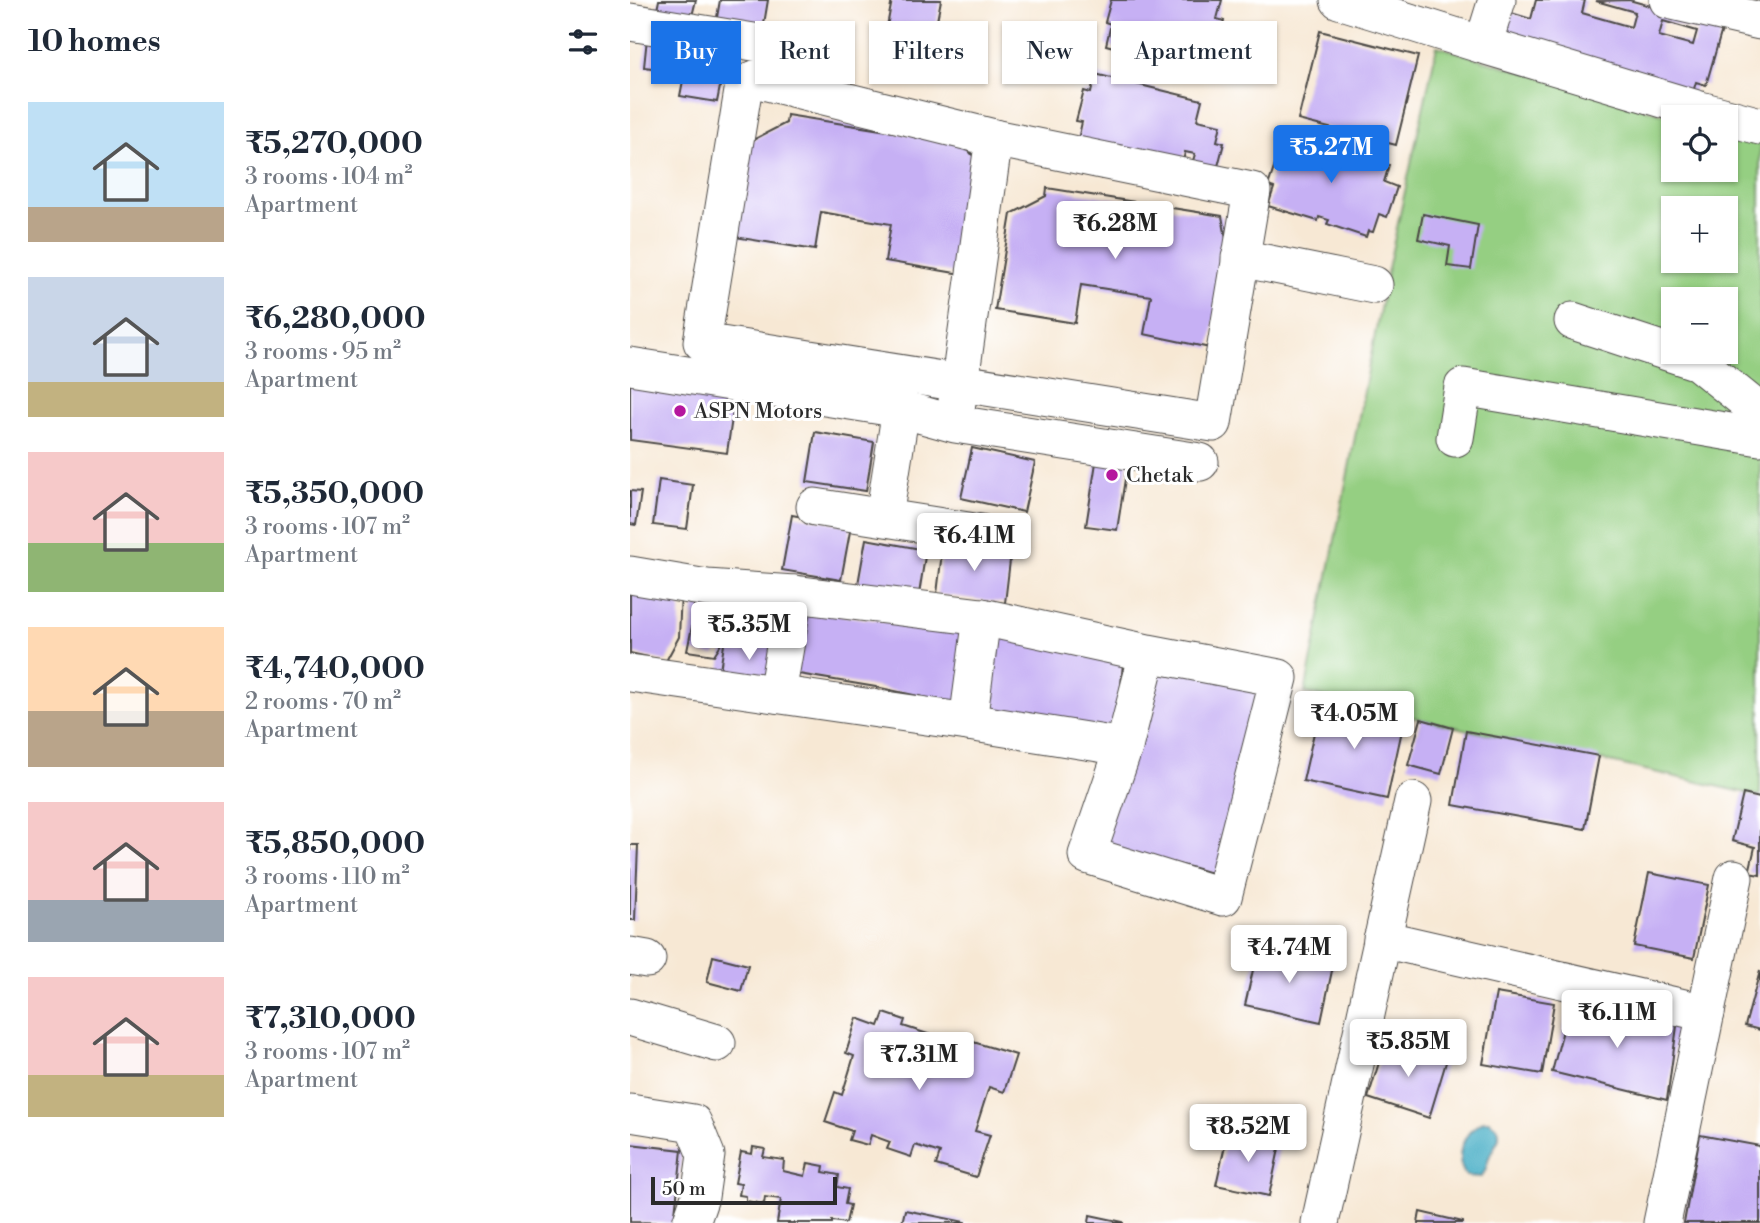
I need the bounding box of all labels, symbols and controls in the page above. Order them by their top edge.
chip: Buy [651,21,741,84]
chip: Rent [755,21,855,84]
chip: Filters [869,21,988,84]
chip: New [1002,21,1097,84]
chip: Apartment [1111,21,1277,84]
text: 10 homes [28,23,161,61]
icon: filters [564,23,602,61]
map controls [1661,105,1738,364]
button: locate [1661,105,1738,182]
text: ₹5,270,000 [245,125,423,163]
pin: ₹5.27M [1274,125,1388,185]
icon: home [84,130,168,214]
text: ₹5.27M [1289,134,1373,162]
text: 3 rooms · 104 m² [245,163,413,191]
text: Apartment [245,191,358,219]
button: + [1661,196,1738,273]
pin: ₹6.28M [1058,202,1172,261]
text: ₹6.28M [1072,210,1158,238]
button: − [1661,287,1738,364]
text: ₹6,280,000 [245,300,426,338]
icon: home [84,305,168,389]
text: 3 rooms · 95 m² [245,338,401,366]
text: Apartment [245,366,358,394]
place label: ASPN Motors [693,399,822,425]
marker: ASPN Motors [672,403,688,419]
place label: Chetak [1126,463,1194,489]
marker: Chetak [1104,467,1120,483]
text: ₹5,350,000 [245,475,424,513]
icon: home [84,480,168,564]
text: 3 rooms · 107 m² [245,513,410,541]
pin: ₹6.41M [917,514,1031,573]
text: ₹6.41M [933,522,1015,550]
text: Apartment [245,541,358,569]
pin: ₹5.35M [692,602,806,662]
text: ₹5.35M [707,611,791,639]
text: ₹4,740,000 [245,650,425,688]
icon: home [84,655,168,739]
text: 2 rooms · 70 m² [245,688,401,716]
pin: ₹4.05M [1297,692,1411,751]
text: ₹4.05M [1310,700,1398,728]
text: Apartment [245,716,358,744]
text: ₹5,850,000 [245,825,425,863]
icon: home [84,830,168,914]
text: 3 rooms · 110 m² [245,863,409,891]
text: Apartment [245,891,358,919]
pin: ₹4.74M [1232,926,1346,985]
text: ₹4.74M [1247,934,1331,962]
pin: ₹6.11M [1560,990,1674,1050]
text: ₹6.11M [1577,999,1657,1027]
text: ₹7,310,000 [245,1000,416,1038]
icon: home [84,1005,168,1089]
pin: ₹5.85M [1351,1020,1465,1079]
text: ₹5.85M [1366,1028,1450,1056]
pin: ₹7.31M [862,1032,976,1092]
text: 3 rooms · 107 m² [245,1038,410,1066]
text: ₹7.31M [880,1041,958,1069]
text: Apartment [245,1066,358,1094]
pin: ₹8.52M [1191,1104,1305,1164]
text: ₹8.52M [1206,1113,1290,1141]
scale bar [651,1174,836,1206]
text: 50 m [662,1177,706,1201]

